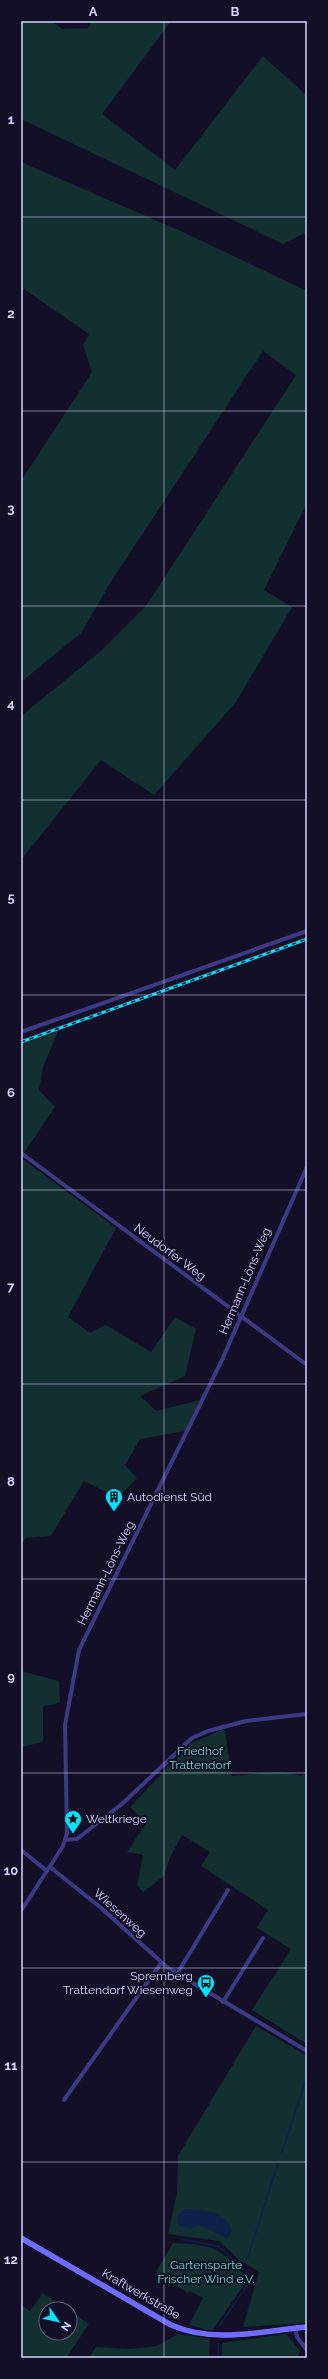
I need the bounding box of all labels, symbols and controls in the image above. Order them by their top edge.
text: A [89,4,98,19]
text: B [231,4,240,19]
text: 1 [8,112,15,127]
text: 2 [7,306,15,321]
text: 3 [7,501,15,516]
text: 4 [7,696,15,711]
text: 5 [7,890,15,905]
text: 6 [7,1085,15,1100]
street label: Neudorfer Weg [132,1221,208,1283]
street label: Hermann-Löns-Weg [216,1226,274,1336]
text: 7 [7,1279,15,1294]
text: 8 [7,1474,15,1489]
building icon: Autodienst Süd [104,1487,124,1512]
place label: Autodienst Süd [127,1490,212,1504]
street label: Hermann-Löns-Weg [75,1519,137,1627]
text: 9 [7,1669,15,1684]
park label: Friedhof Trattendorf [169,1744,232,1772]
place icon: Weltkriege [63,1809,83,1834]
place label: Weltkriege [86,1812,147,1826]
text: 10 [4,1863,18,1878]
street label: Wiesenweg [91,1886,149,1940]
place label: Spremberg Trattendorf Wiesenweg [63,1969,193,1997]
bus stop icon: Spremberg Trattendorf Wiesenweg [196,1973,216,1998]
text: 11 [5,2058,18,2073]
text: 12 [4,2252,18,2267]
park label: Gartensparte Frischer Wind e.V. [157,2258,255,2286]
street label: Kraftwerkstraße [100,2266,182,2322]
north arrow [38,2301,78,2341]
text: N [58,2319,74,2333]

